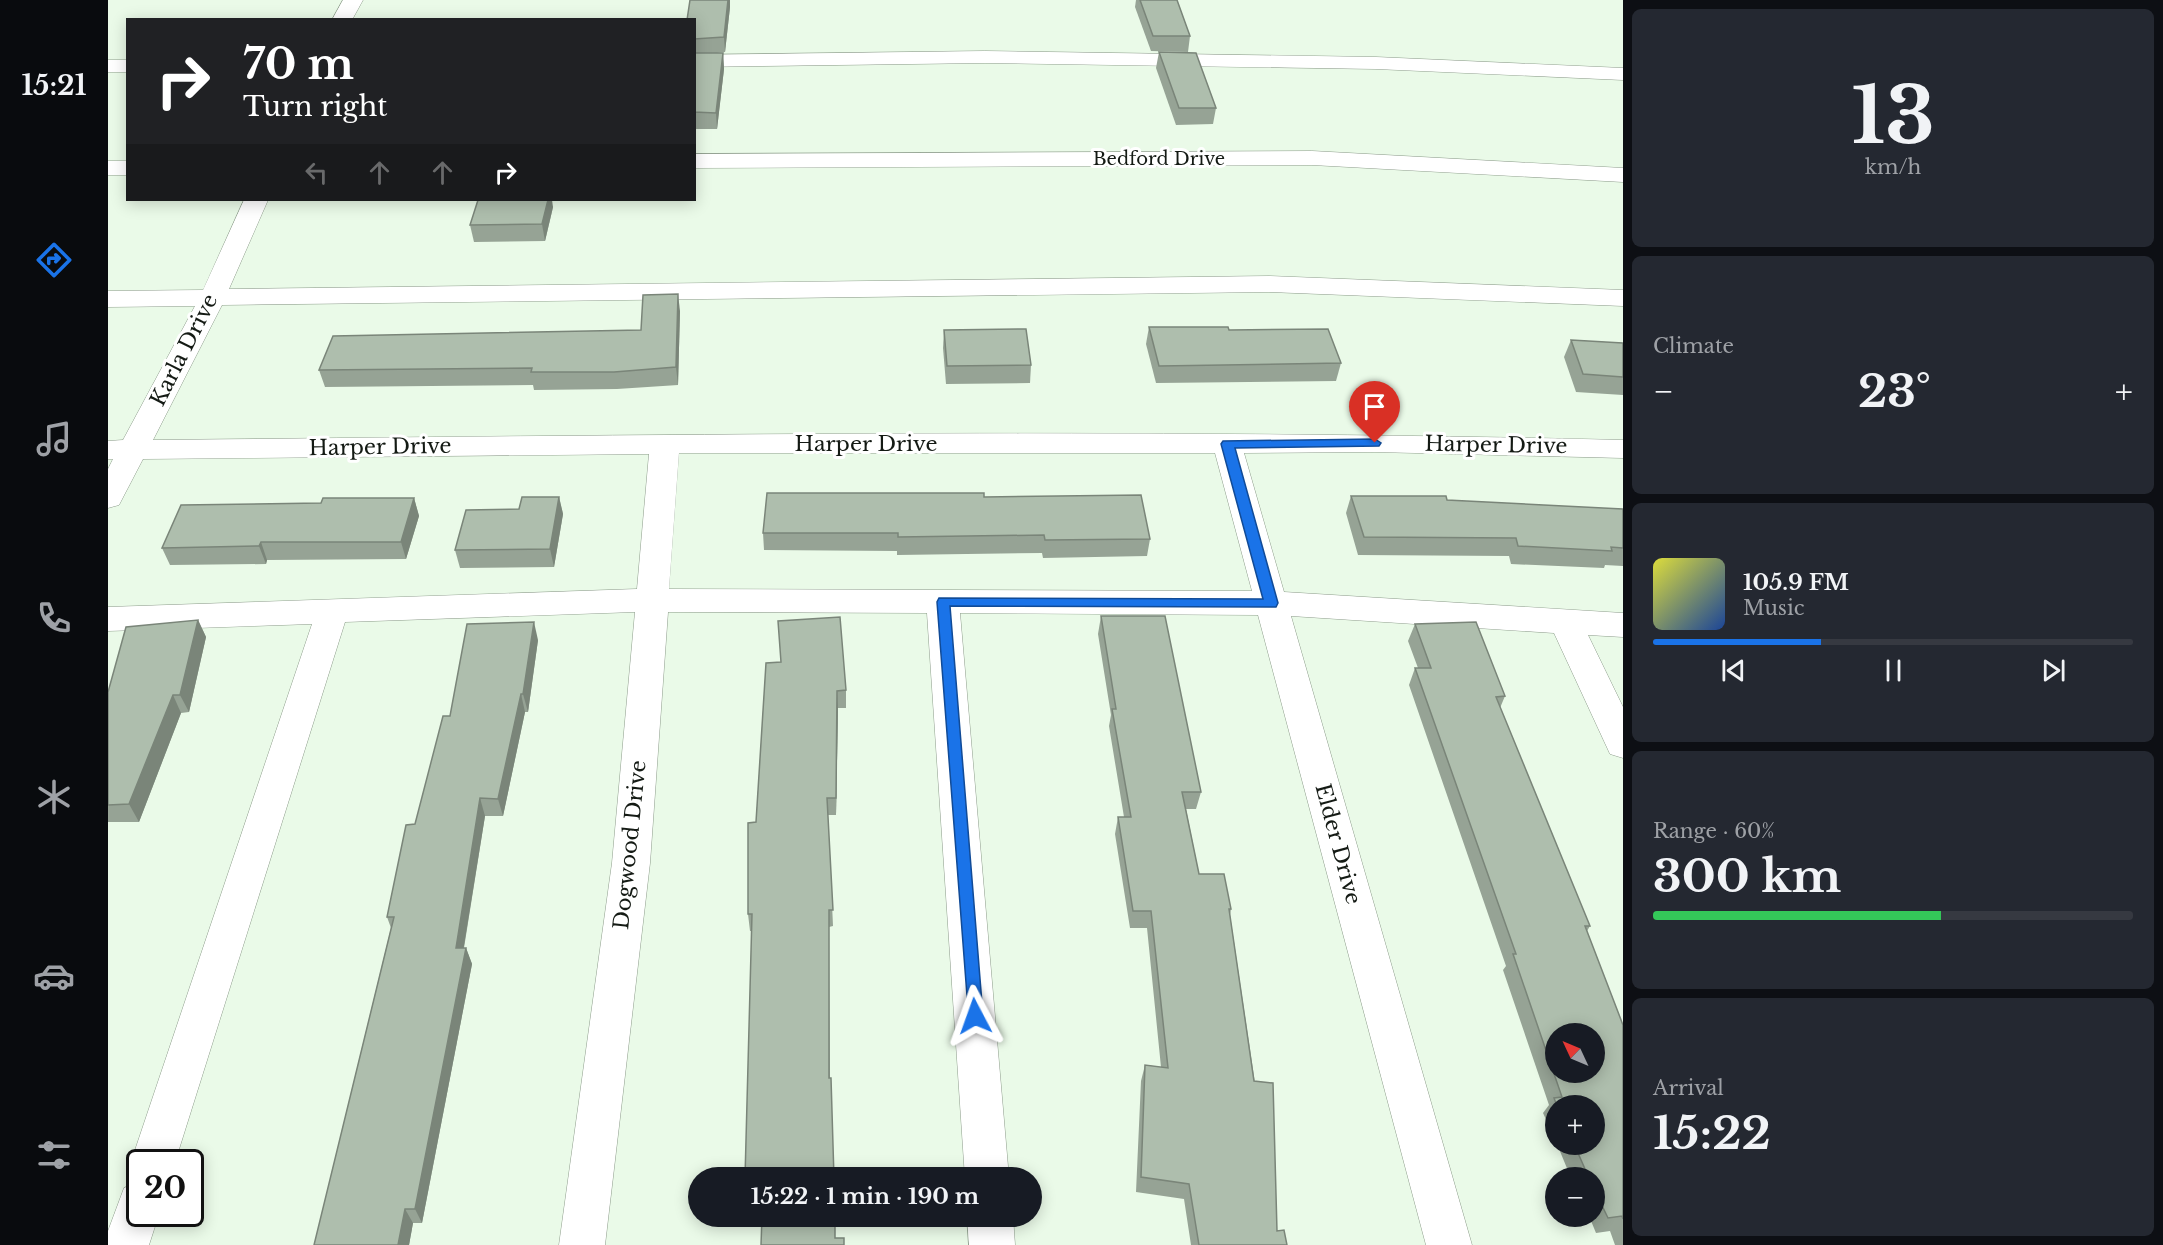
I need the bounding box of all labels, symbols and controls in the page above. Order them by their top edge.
text: 70 m [243,38,354,90]
icon: right [144,42,222,120]
text: 13 [1851,67,1935,164]
text: 15:21 [22,69,86,102]
text: Turn right [243,90,387,123]
street label: Bedford Drive [1093,148,1225,170]
text: km/h [1865,155,1921,179]
icon: left [300,156,333,189]
icon: ahead [363,156,396,189]
icon: ahead [426,156,459,189]
icon: right [489,156,522,189]
icon: directions [33,239,75,281]
street label: Karla Drive [145,290,223,410]
text: Climate [1653,334,1734,358]
text: 23° [1858,363,1931,419]
text: − [1653,371,1674,412]
text: + [2115,371,2133,412]
pin [1349,381,1400,443]
icon: arrive [1358,390,1391,423]
icon: music [33,418,75,460]
street label: Harper Drive [795,431,937,457]
street label: Harper Drive [1424,431,1568,459]
street label: Harper Drive [308,433,452,461]
text: 105.9 FM [1743,569,1849,596]
text: Music [1743,596,1804,620]
icon: phone [33,597,75,639]
icon: previous [1717,654,1750,687]
icon: pause [1877,654,1910,687]
icon: next [2037,654,2070,687]
street label: Dogwood Drive [608,759,652,931]
icon: climate [33,776,75,818]
street label: Elder Drive [1309,781,1367,907]
text: Range · 60% [1653,819,1775,843]
text: 300 km [1653,848,1841,904]
icon: car [33,955,75,997]
position arrow [943,984,1007,1048]
north arrow [1545,1023,1605,1083]
map controls [1545,1023,1605,1227]
text: Arrival [1653,1076,1724,1100]
button: + [1545,1095,1605,1155]
text: 15:22 [1653,1105,1771,1161]
icon: filters [33,1134,75,1176]
speed limit sign: 20 [126,1149,204,1227]
button: − [1545,1167,1605,1227]
text: 15:22 · 1 min · 190 m [751,1183,979,1210]

